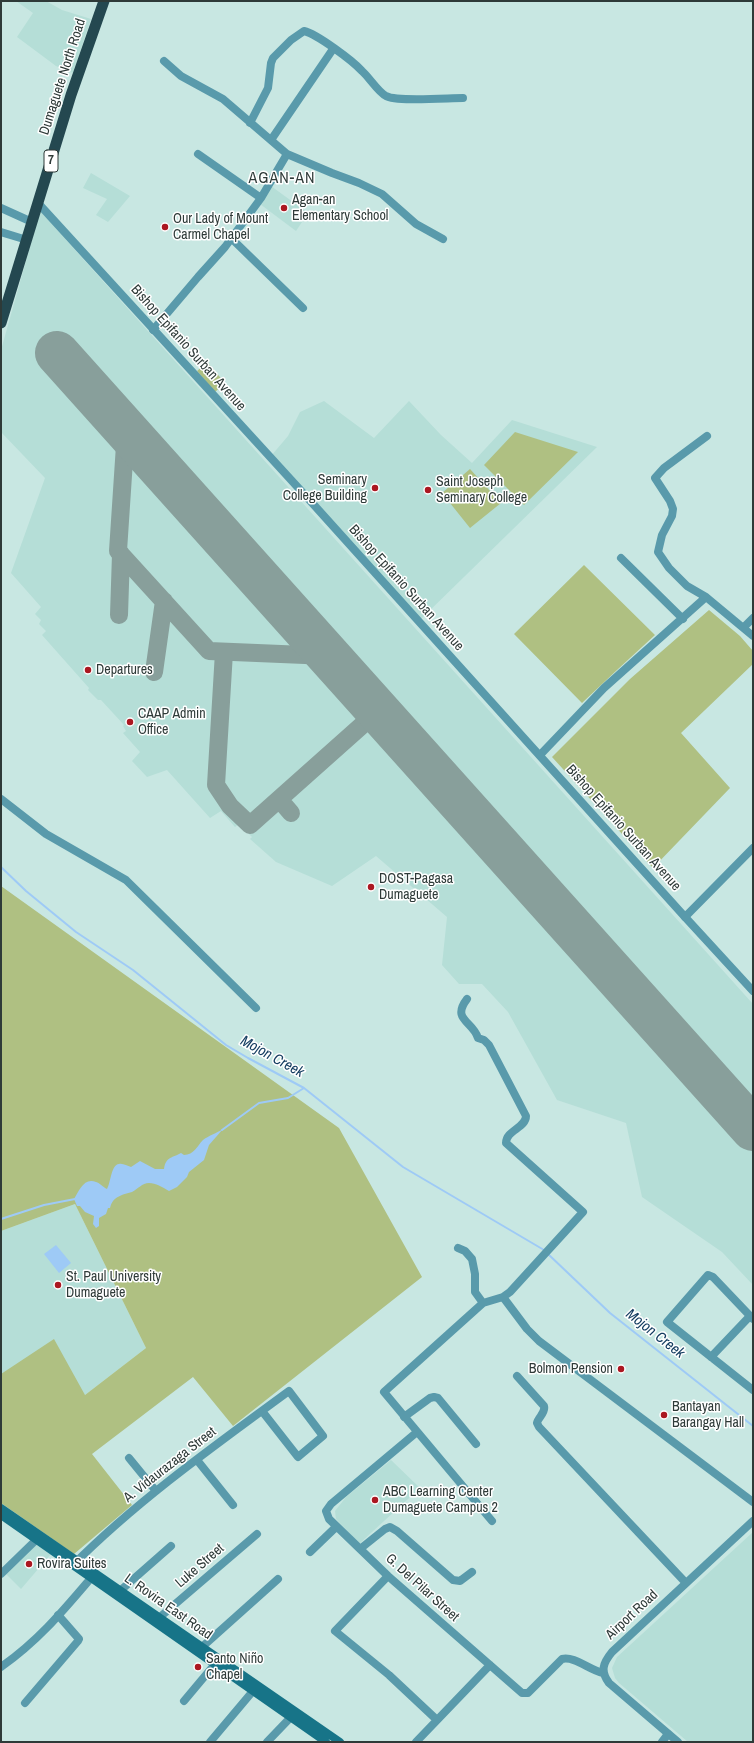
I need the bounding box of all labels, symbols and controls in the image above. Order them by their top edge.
street label: Dumaguete North Road [36,17,90,137]
road number: 7 [44,150,58,172]
district label: AGAN-AN [249,169,315,189]
place label: Agan-an Elementary School [292,192,388,224]
marker: Agan-an Elementary School [279,203,289,213]
place label: Our Lady of Mount Carmel Chapel [173,211,268,244]
marker: Our Lady of Mount Carmel Chapel [160,222,170,232]
street label: Bishop Epifanio Surban Avenue [127,282,249,414]
place label: Seminary College Building [283,472,367,504]
place label: Saint Joseph Seminary College [436,474,527,506]
marker: Seminary College Building [370,483,380,493]
marker: Saint Joseph Seminary College [423,485,433,495]
street label: Bishop Epifanio Surban Avenue [345,522,467,654]
place label: Departures [96,662,153,678]
marker: Departures [83,665,93,675]
place label: CAAP Admin Office [138,706,206,738]
marker: CAAP Admin Office [125,717,135,727]
street label: Bishop Epifanio Surban Avenue [562,762,684,894]
place label: DOST-Pagasa Dumaguete [379,871,453,904]
marker: DOST-Pagasa Dumaguete [366,882,376,892]
water label: Mojon Creek [237,1032,307,1082]
place label: St. Paul University Dumaguete [66,1269,161,1302]
marker: St. Paul University Dumaguete [53,1280,63,1290]
water label: Mojon Creek [622,1305,688,1363]
place label: Bolmon Pension [529,1361,613,1377]
marker: Bolmon Pension [616,1364,626,1374]
place label: Bantayan Barangay Hall [672,1399,744,1432]
marker: Bantayan Barangay Hall [659,1410,669,1420]
street label: A. Vidaurazaga Street [120,1424,220,1506]
place label: ABC Learning Center Dumaguete Campus 2 [383,1484,498,1516]
marker: ABC Learning Center Dumaguete Campus 2 [370,1495,380,1505]
street label: Luke Street [172,1540,228,1592]
street label: G. Del Pilar Street [382,1551,462,1625]
place label: Rovira Suites [37,1556,107,1572]
marker: Rovira Suites [24,1559,34,1569]
street label: L. Rovira East Road [121,1570,215,1644]
street label: Airport Road [602,1587,662,1643]
place label: Santo Niño Chapel [206,1651,263,1684]
marker: Santo Niño Chapel [193,1662,203,1672]

